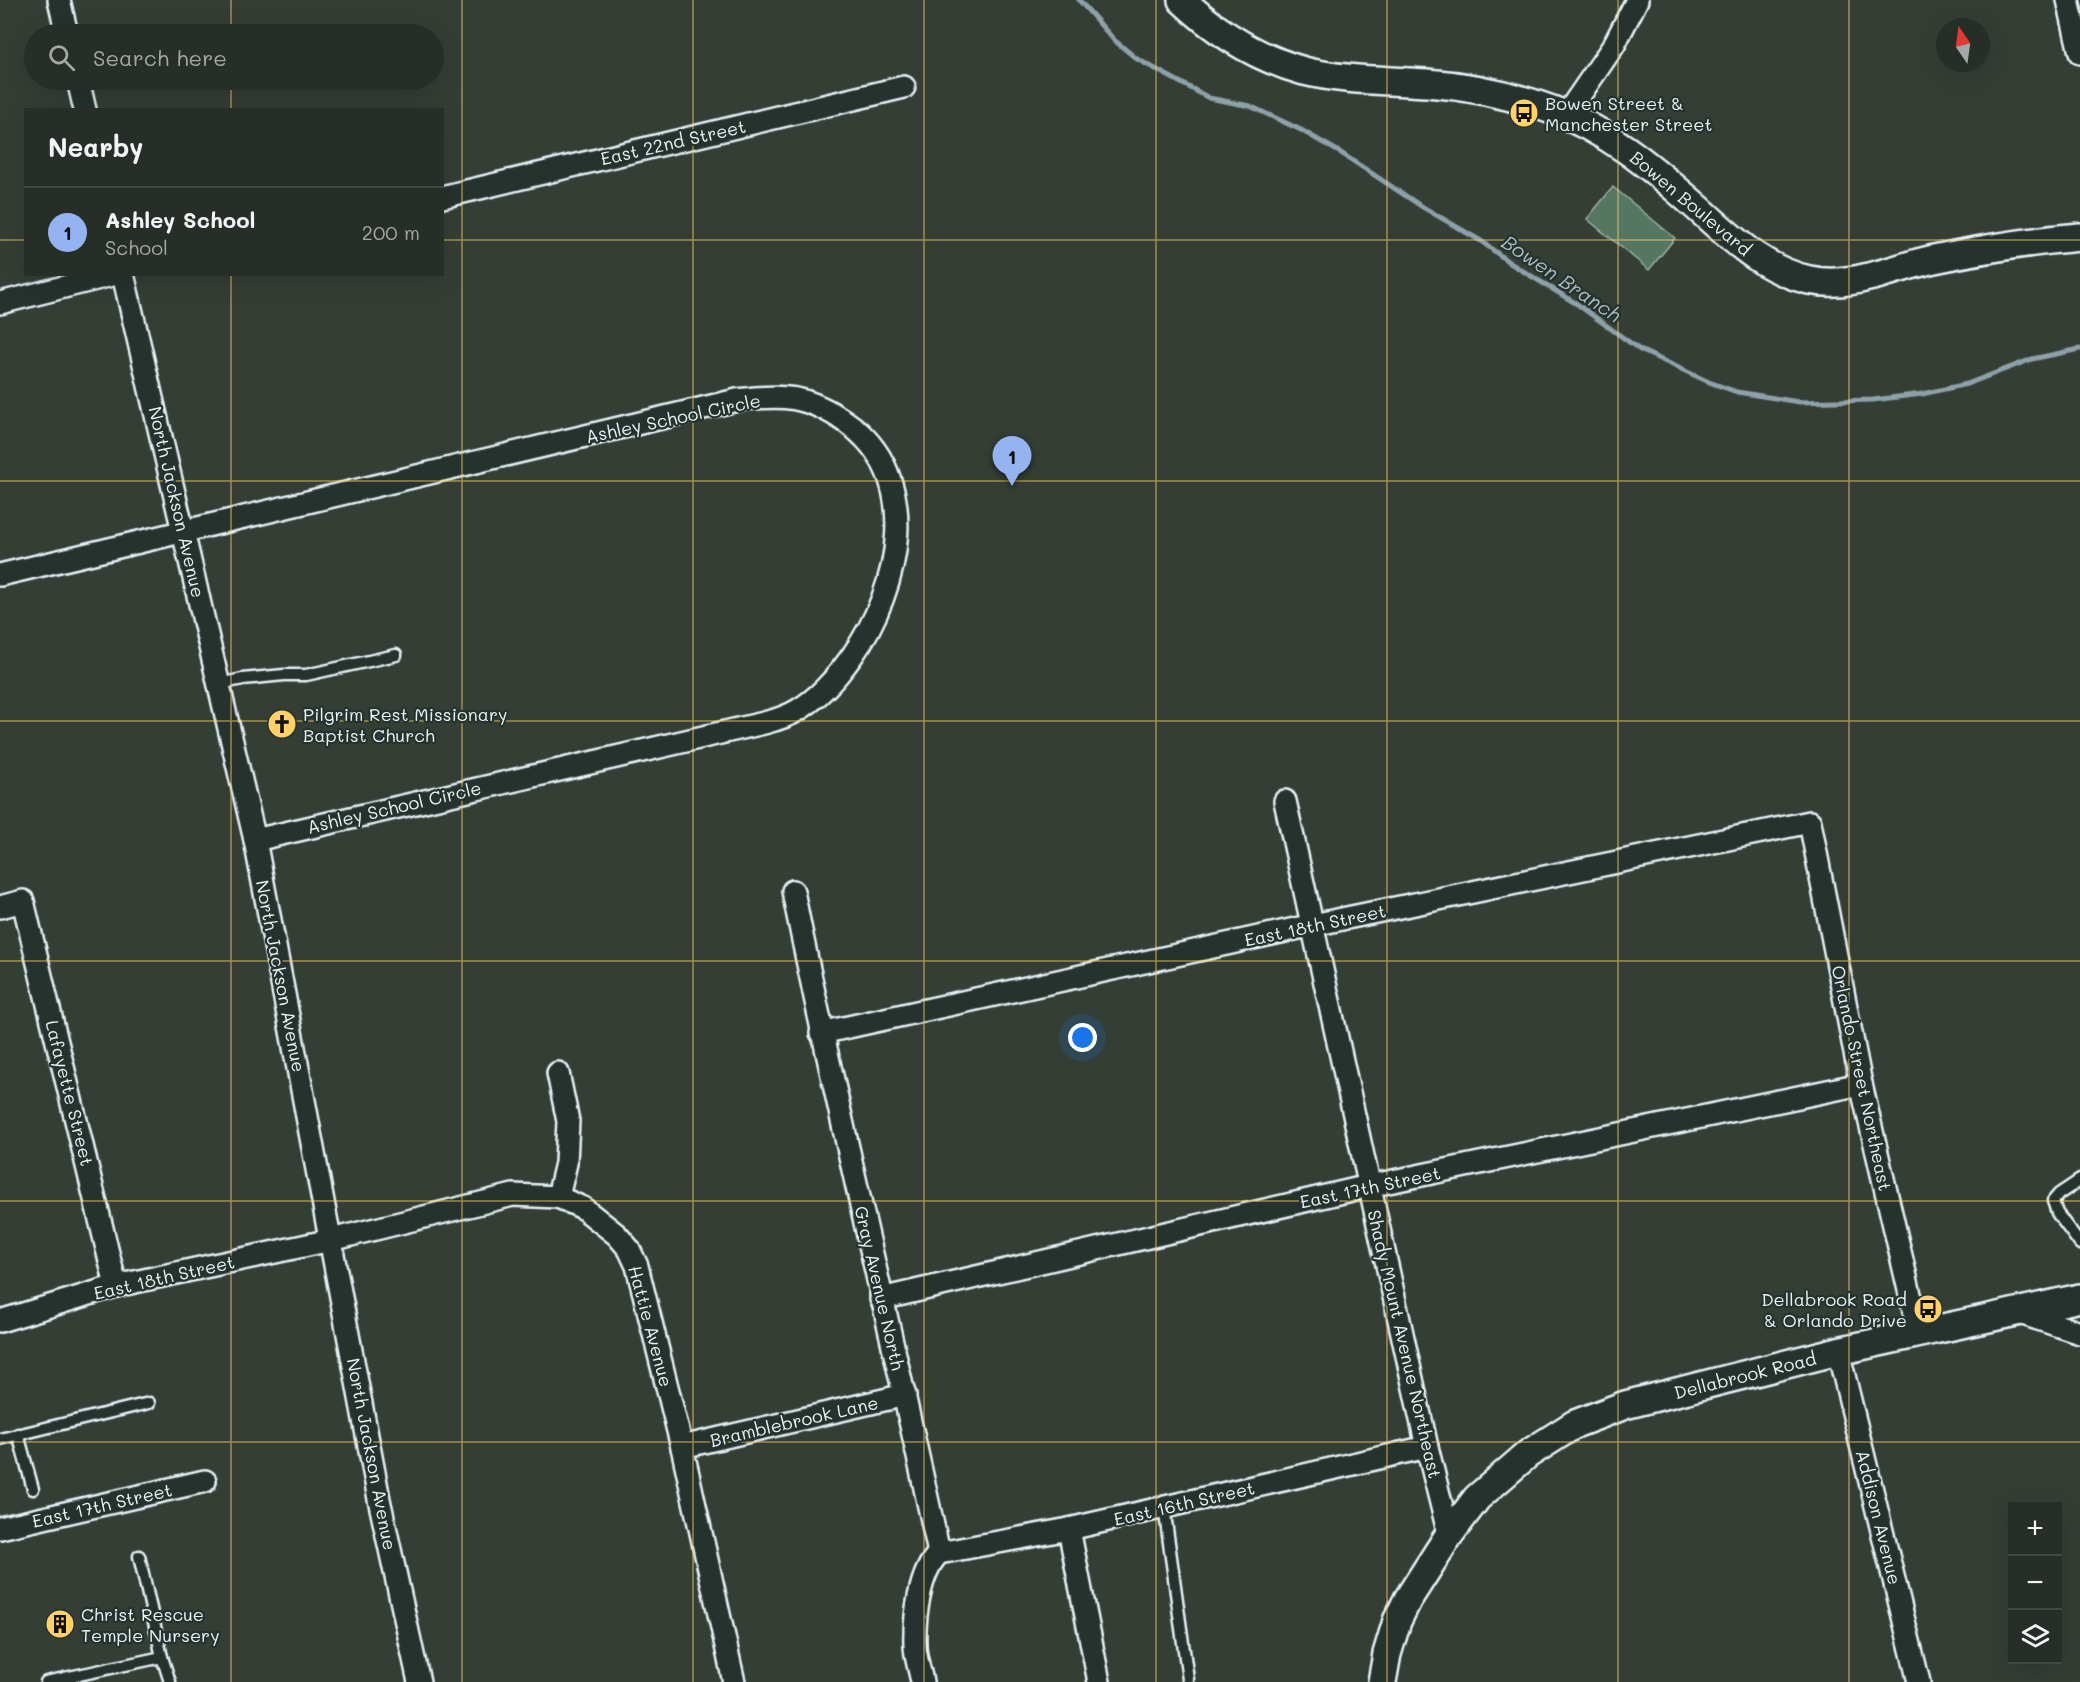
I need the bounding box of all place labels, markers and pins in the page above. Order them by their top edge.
place label: Bowen Street & Manchester Street [1545,91,1712,136]
bus stop icon: Bowen Street & Manchester Street [1508,97,1540,129]
pin: 1 [992,436,1032,486]
place label: Pilgrim Rest Missionary Baptist Church [303,702,507,747]
church icon: Pilgrim Rest Missionary Baptist Church [266,708,298,740]
place label: Dellabrook Road & Orlando Drive [1761,1287,1907,1332]
bus stop icon: Dellabrook Road & Orlando Drive [1912,1293,1944,1325]
place label: Christ Rescue Temple Nursery [81,1602,220,1647]
building icon: Christ Rescue Temple Nursery [44,1608,76,1640]

